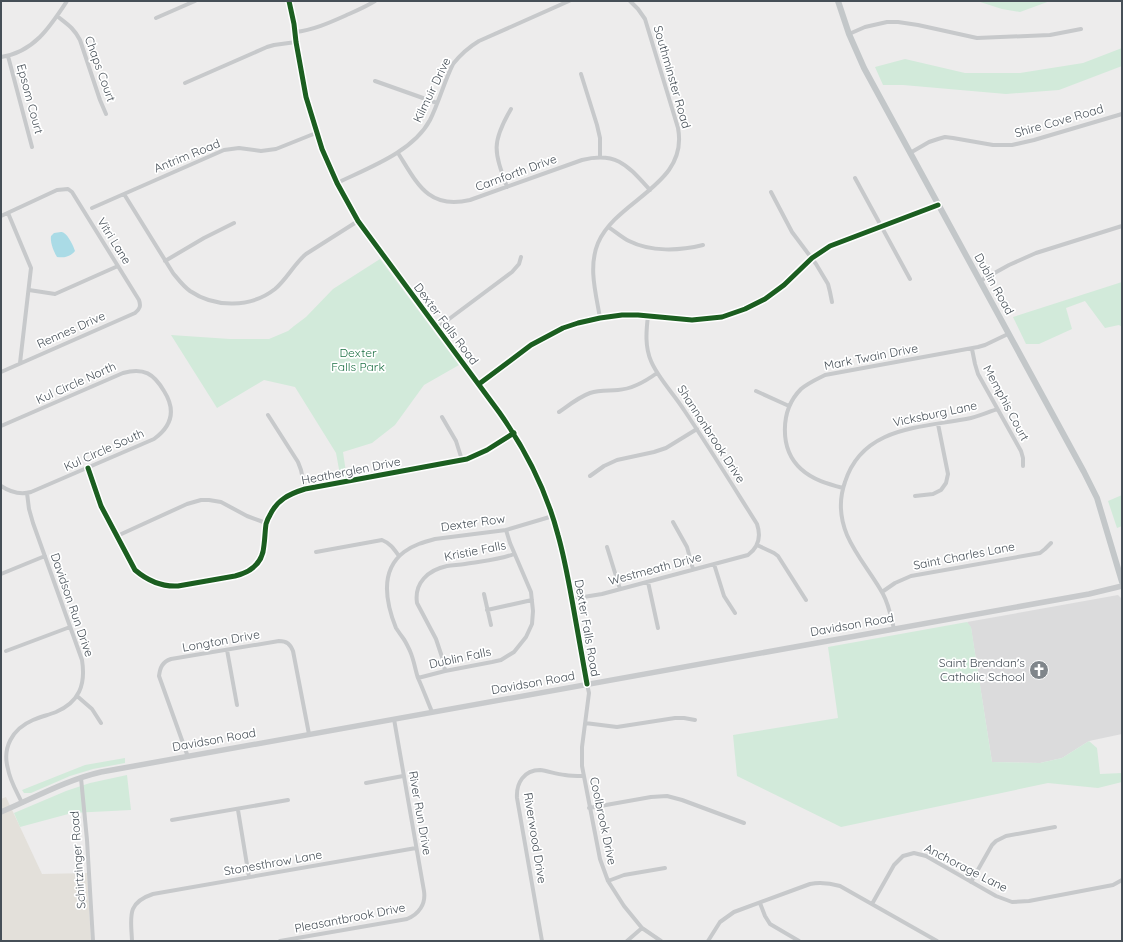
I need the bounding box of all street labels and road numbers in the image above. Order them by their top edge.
street label: Southminster Road [651,24,694,130]
street label: Chaps Court [82,34,119,104]
street label: Kilmuir Drive [409,55,454,125]
street label: Epsom Court [14,62,47,135]
street label: Shire Cove Road [1013,101,1105,140]
street label: Antrim Road [152,135,222,176]
street label: Carnforth Drive [473,151,559,194]
street label: Vitri Lane [94,215,135,267]
street label: Dublin Road [971,250,1017,317]
street label: Dexter Falls Road [411,280,482,368]
street label: Rennes Drive [34,308,107,351]
street label: Mark Twain Drive [823,340,919,373]
street label: Kul Circle North [33,358,118,407]
street label: Memphis Court [980,362,1033,443]
street label: Shannonbrook Drive [674,382,749,486]
street label: Vicksburg Lane [892,397,978,430]
street label: Kul Circle South [61,425,146,474]
street label: Heatherglen Drive [300,453,402,487]
street label: Dexter Row [440,511,506,534]
street label: Kristie Falls [443,537,507,564]
street label: Saint Charles Lane [912,538,1016,573]
street label: Westmeath Drive [607,549,703,588]
street label: Davidson Run Drive [48,551,97,659]
street label: Dexter Falls Road [572,578,603,678]
street label: Davidson Road [809,610,895,639]
street label: Longton Drive [181,626,261,655]
street label: Dublin Falls [427,644,493,671]
street label: Davidson Road [490,668,576,697]
street label: Davidson Road [171,725,257,754]
street label: River Run Drive [406,770,435,856]
street label: Coolbrook Drive [587,775,620,867]
street label: Riverwood Drive [521,791,550,885]
street label: Schirtzinger Road [67,811,88,909]
street label: Anchorage Lane [922,840,1011,895]
street label: Stonesthrow Lane [223,846,323,879]
street label: Pleasantbrook Drive [293,899,407,936]

